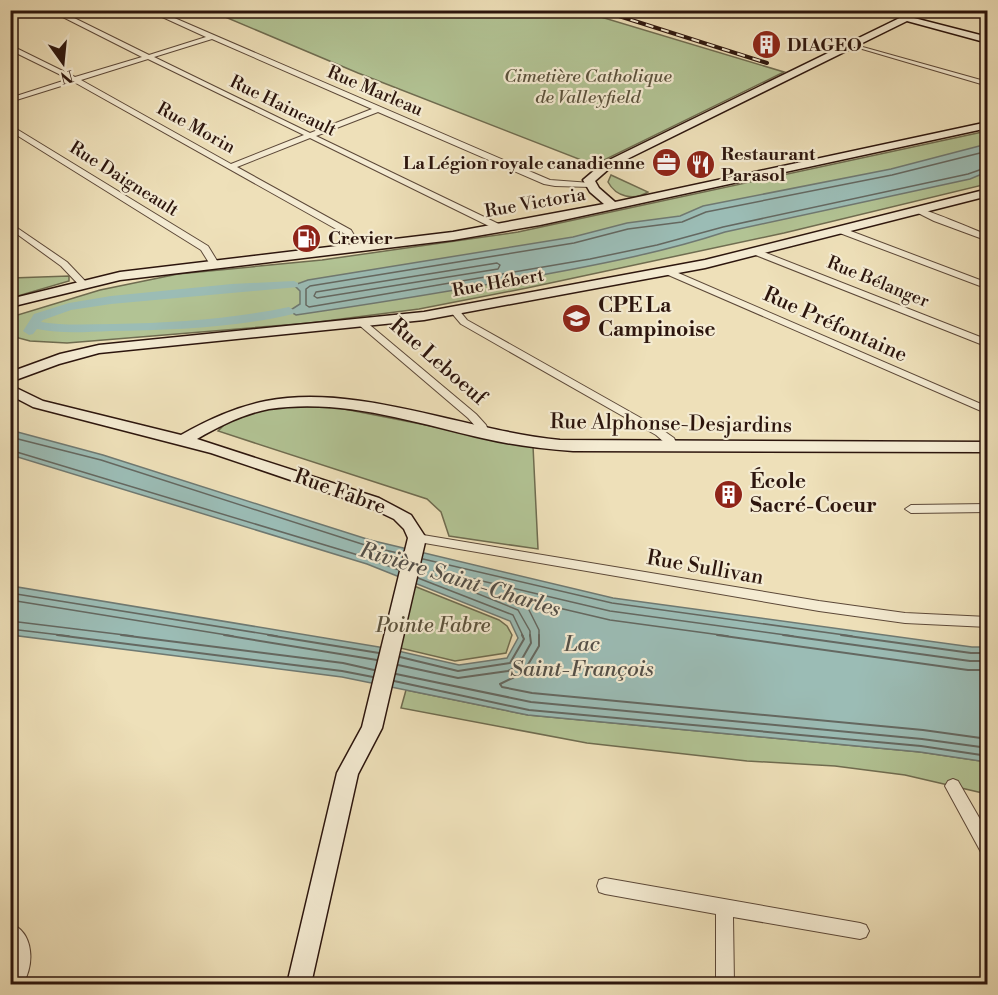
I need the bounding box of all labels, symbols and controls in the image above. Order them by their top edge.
building icon: DIAGEO [750,29,782,61]
north arrow [33,33,93,93]
place label: DIAGEO [787,34,862,57]
street label: Rue Marleau [324,61,427,122]
text: N [58,65,75,88]
park label: Cimetière Catholique de Valleyfield [504,65,673,109]
street label: Rue Haineault [226,70,341,142]
street label: Rue Morin [153,97,240,159]
street label: Rue Daigneault [65,136,184,222]
place label: Restaurant Parasol [721,143,816,187]
office icon: La Légion royale canadienne [650,147,682,179]
restaurant icon: Restaurant Parasol [684,148,716,180]
place label: La Légion royale canadienne [403,152,645,175]
street label: Rue Victoria [483,183,588,223]
fuel station icon: Crevier [291,222,323,254]
place label: Crevier [328,227,393,250]
street label: Rue Bélanger [823,251,933,313]
street label: Rue Hébert [450,263,546,302]
street label: Rue Préfontaine [759,282,911,368]
place label: CPE La Campinoise [598,293,715,343]
school or university icon: CPE La Campinoise [561,302,593,334]
street label: Rue Leboeuf [384,313,493,412]
street label: Rue Alphonse-Desjardins [550,409,792,439]
street label: Rue Fabre [290,463,390,521]
place label: École Sacré-Coeur [750,467,877,519]
building icon: École Sacré-Coeur [713,478,745,510]
water label: Rivière Saint-Charles [355,536,564,623]
street label: Rue Sullivan [644,545,766,591]
park label: Pointe Fabre [375,613,491,639]
water label: Lac Saint-François [510,631,654,683]

